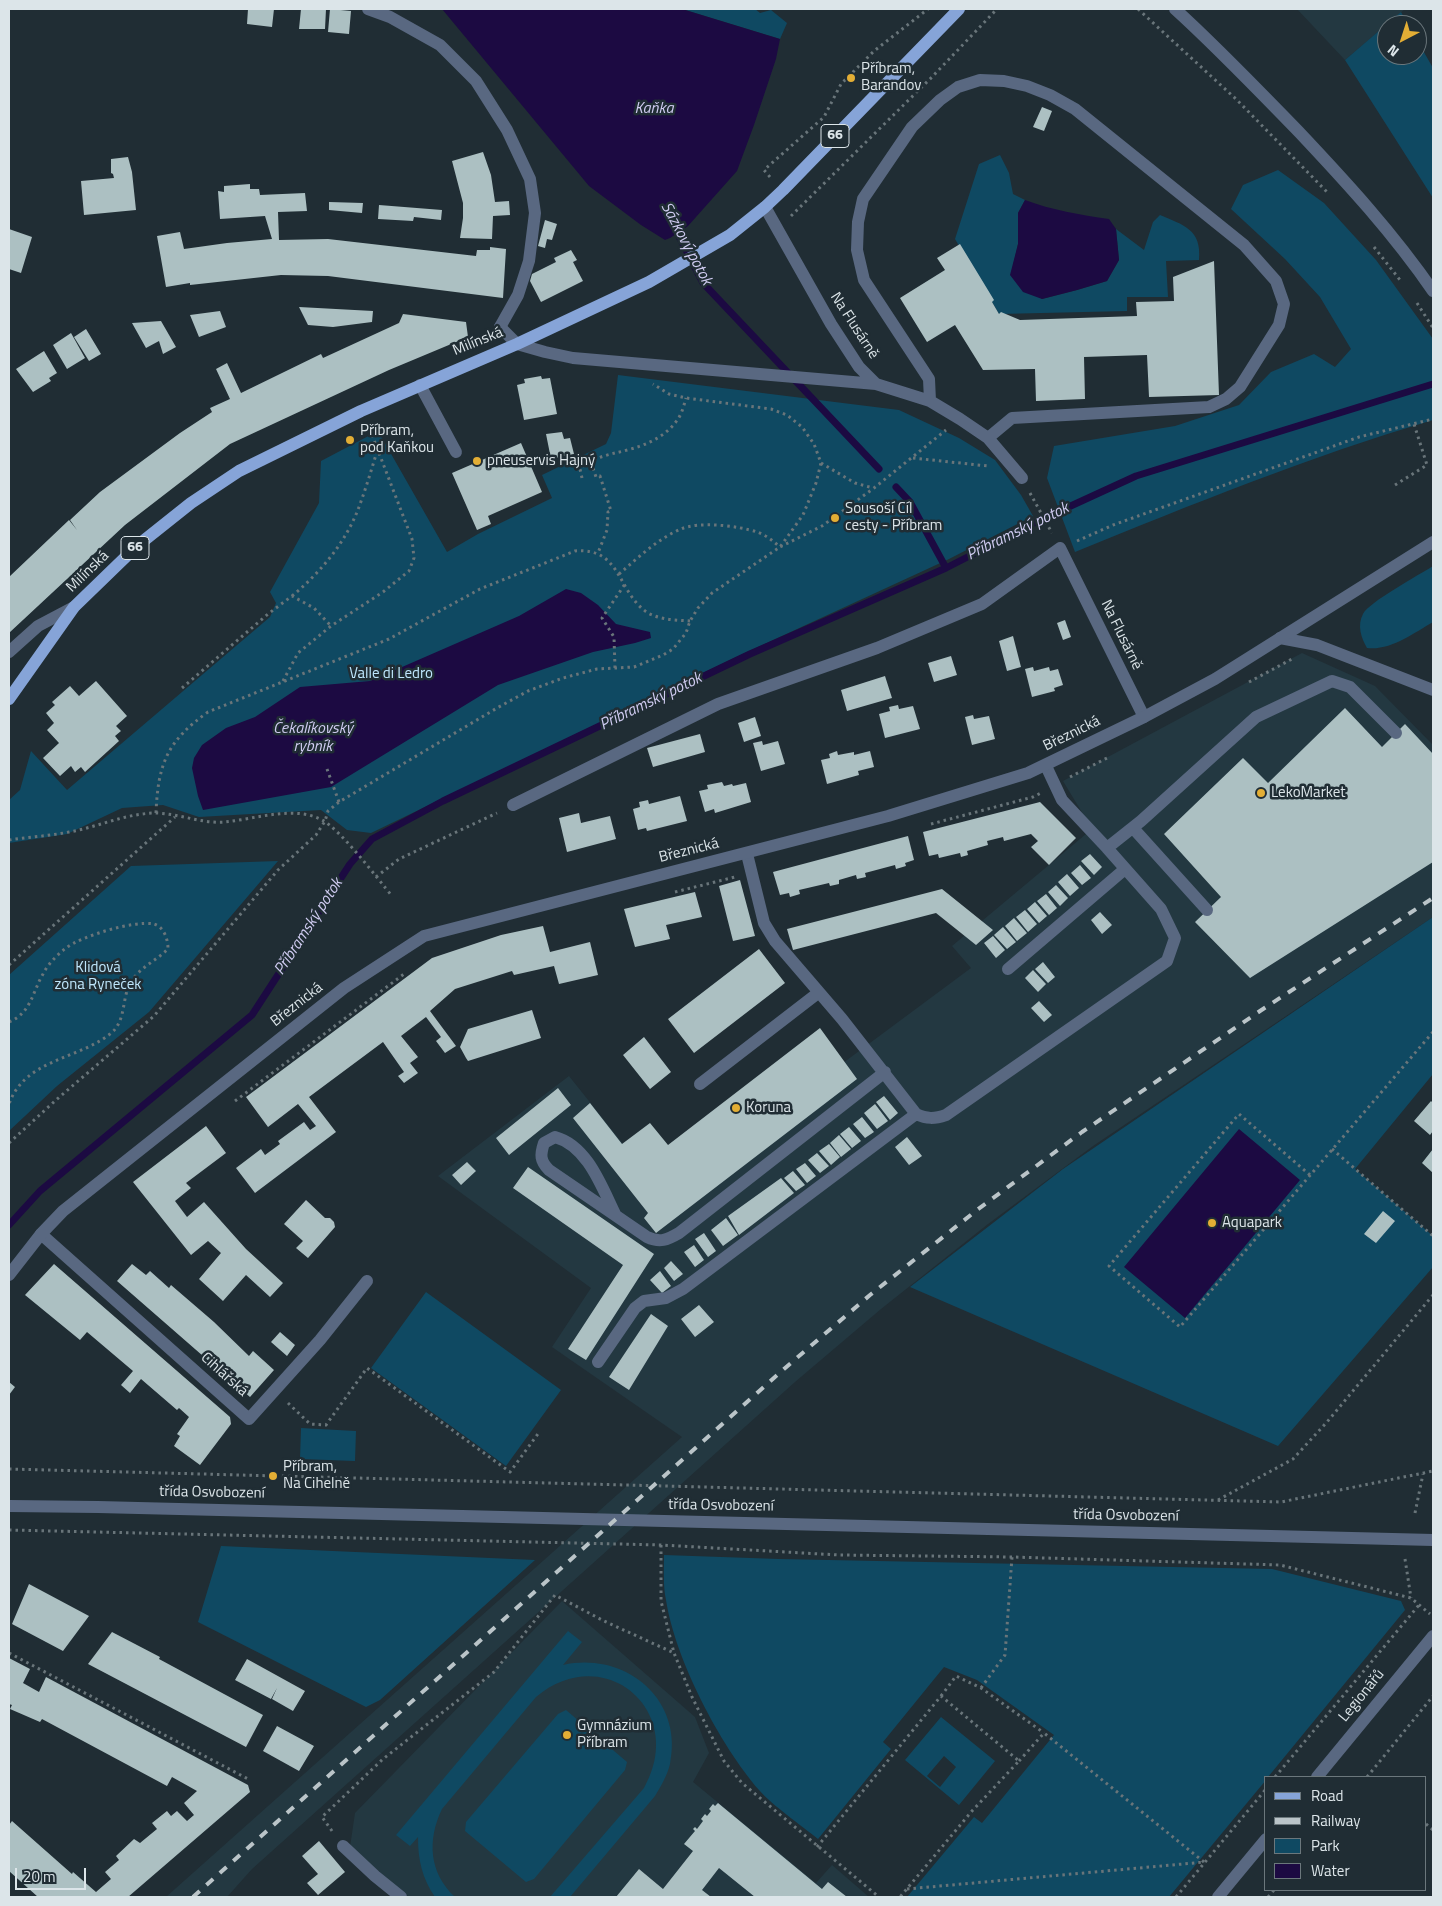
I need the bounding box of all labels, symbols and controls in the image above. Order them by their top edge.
north arrow [1377,15,1427,65]
text: N [1382,40,1403,62]
place label: Příbram, Barandov [861,60,921,95]
marker: Příbram, Barandov [845,72,857,84]
water label: Kaňka [635,99,673,119]
road number: 66 [821,124,849,148]
water label: Sázkový potok [656,199,716,289]
street label: Na Flusárně [826,289,882,363]
street label: Milínská [450,324,506,360]
place label: Příbram, pod Kaňkou [360,422,434,457]
marker: Příbram, pod Kaňkou [344,434,356,446]
place label: pneuservis Hajný [487,452,595,470]
marker: pneuservis Hajný [471,455,483,467]
water label: Příbramský potok [964,499,1072,565]
place label: Sousoší Cíl cesty - Příbram [845,500,942,535]
marker: Sousoší Cíl cesty - Příbram [829,512,841,524]
road number: 66 [121,536,149,560]
street label: Milínská [63,547,113,597]
street label: Na Flusárně [1096,597,1146,673]
park label: Valle di Ledro [349,665,433,683]
water label: Příbramský potok [597,669,705,735]
street label: Březnická [1041,712,1103,756]
water label: Čekalíkovský rybník [273,719,353,757]
place label: LekoMarket [1271,784,1346,802]
marker: LekoMarket [1255,787,1267,799]
street label: Březnická [657,835,721,867]
water label: Příbramský potok [271,875,347,979]
park label: Klidová zóna Ryneček [55,959,141,994]
street label: Březnická [267,979,327,1031]
place label: Koruna [746,1099,791,1117]
marker: Koruna [730,1102,742,1114]
place label: Aquapark [1222,1214,1282,1232]
marker: Aquapark [1206,1217,1218,1229]
street label: Cihlářská [197,1349,251,1401]
place label: Příbram, Na Cihelně [283,1458,350,1493]
marker: Příbram, Na Cihelně [267,1470,279,1482]
street label: třída Osvobození [159,1483,265,1503]
street label: třída Osvobození [668,1496,774,1516]
street label: třída Osvobození [1073,1506,1179,1526]
street label: Legionářů [1335,1666,1389,1726]
place label: Gymnázium Příbram [577,1717,652,1752]
marker: Gymnázium Příbram [561,1729,573,1741]
legend [1264,1776,1427,1891]
text: Road [1311,1784,1343,1807]
text: Railway [1311,1809,1361,1832]
text: Park [1311,1834,1340,1857]
scale bar [18,1858,89,1890]
text: Water [1311,1859,1350,1882]
text: 20 m [23,1865,56,1888]

